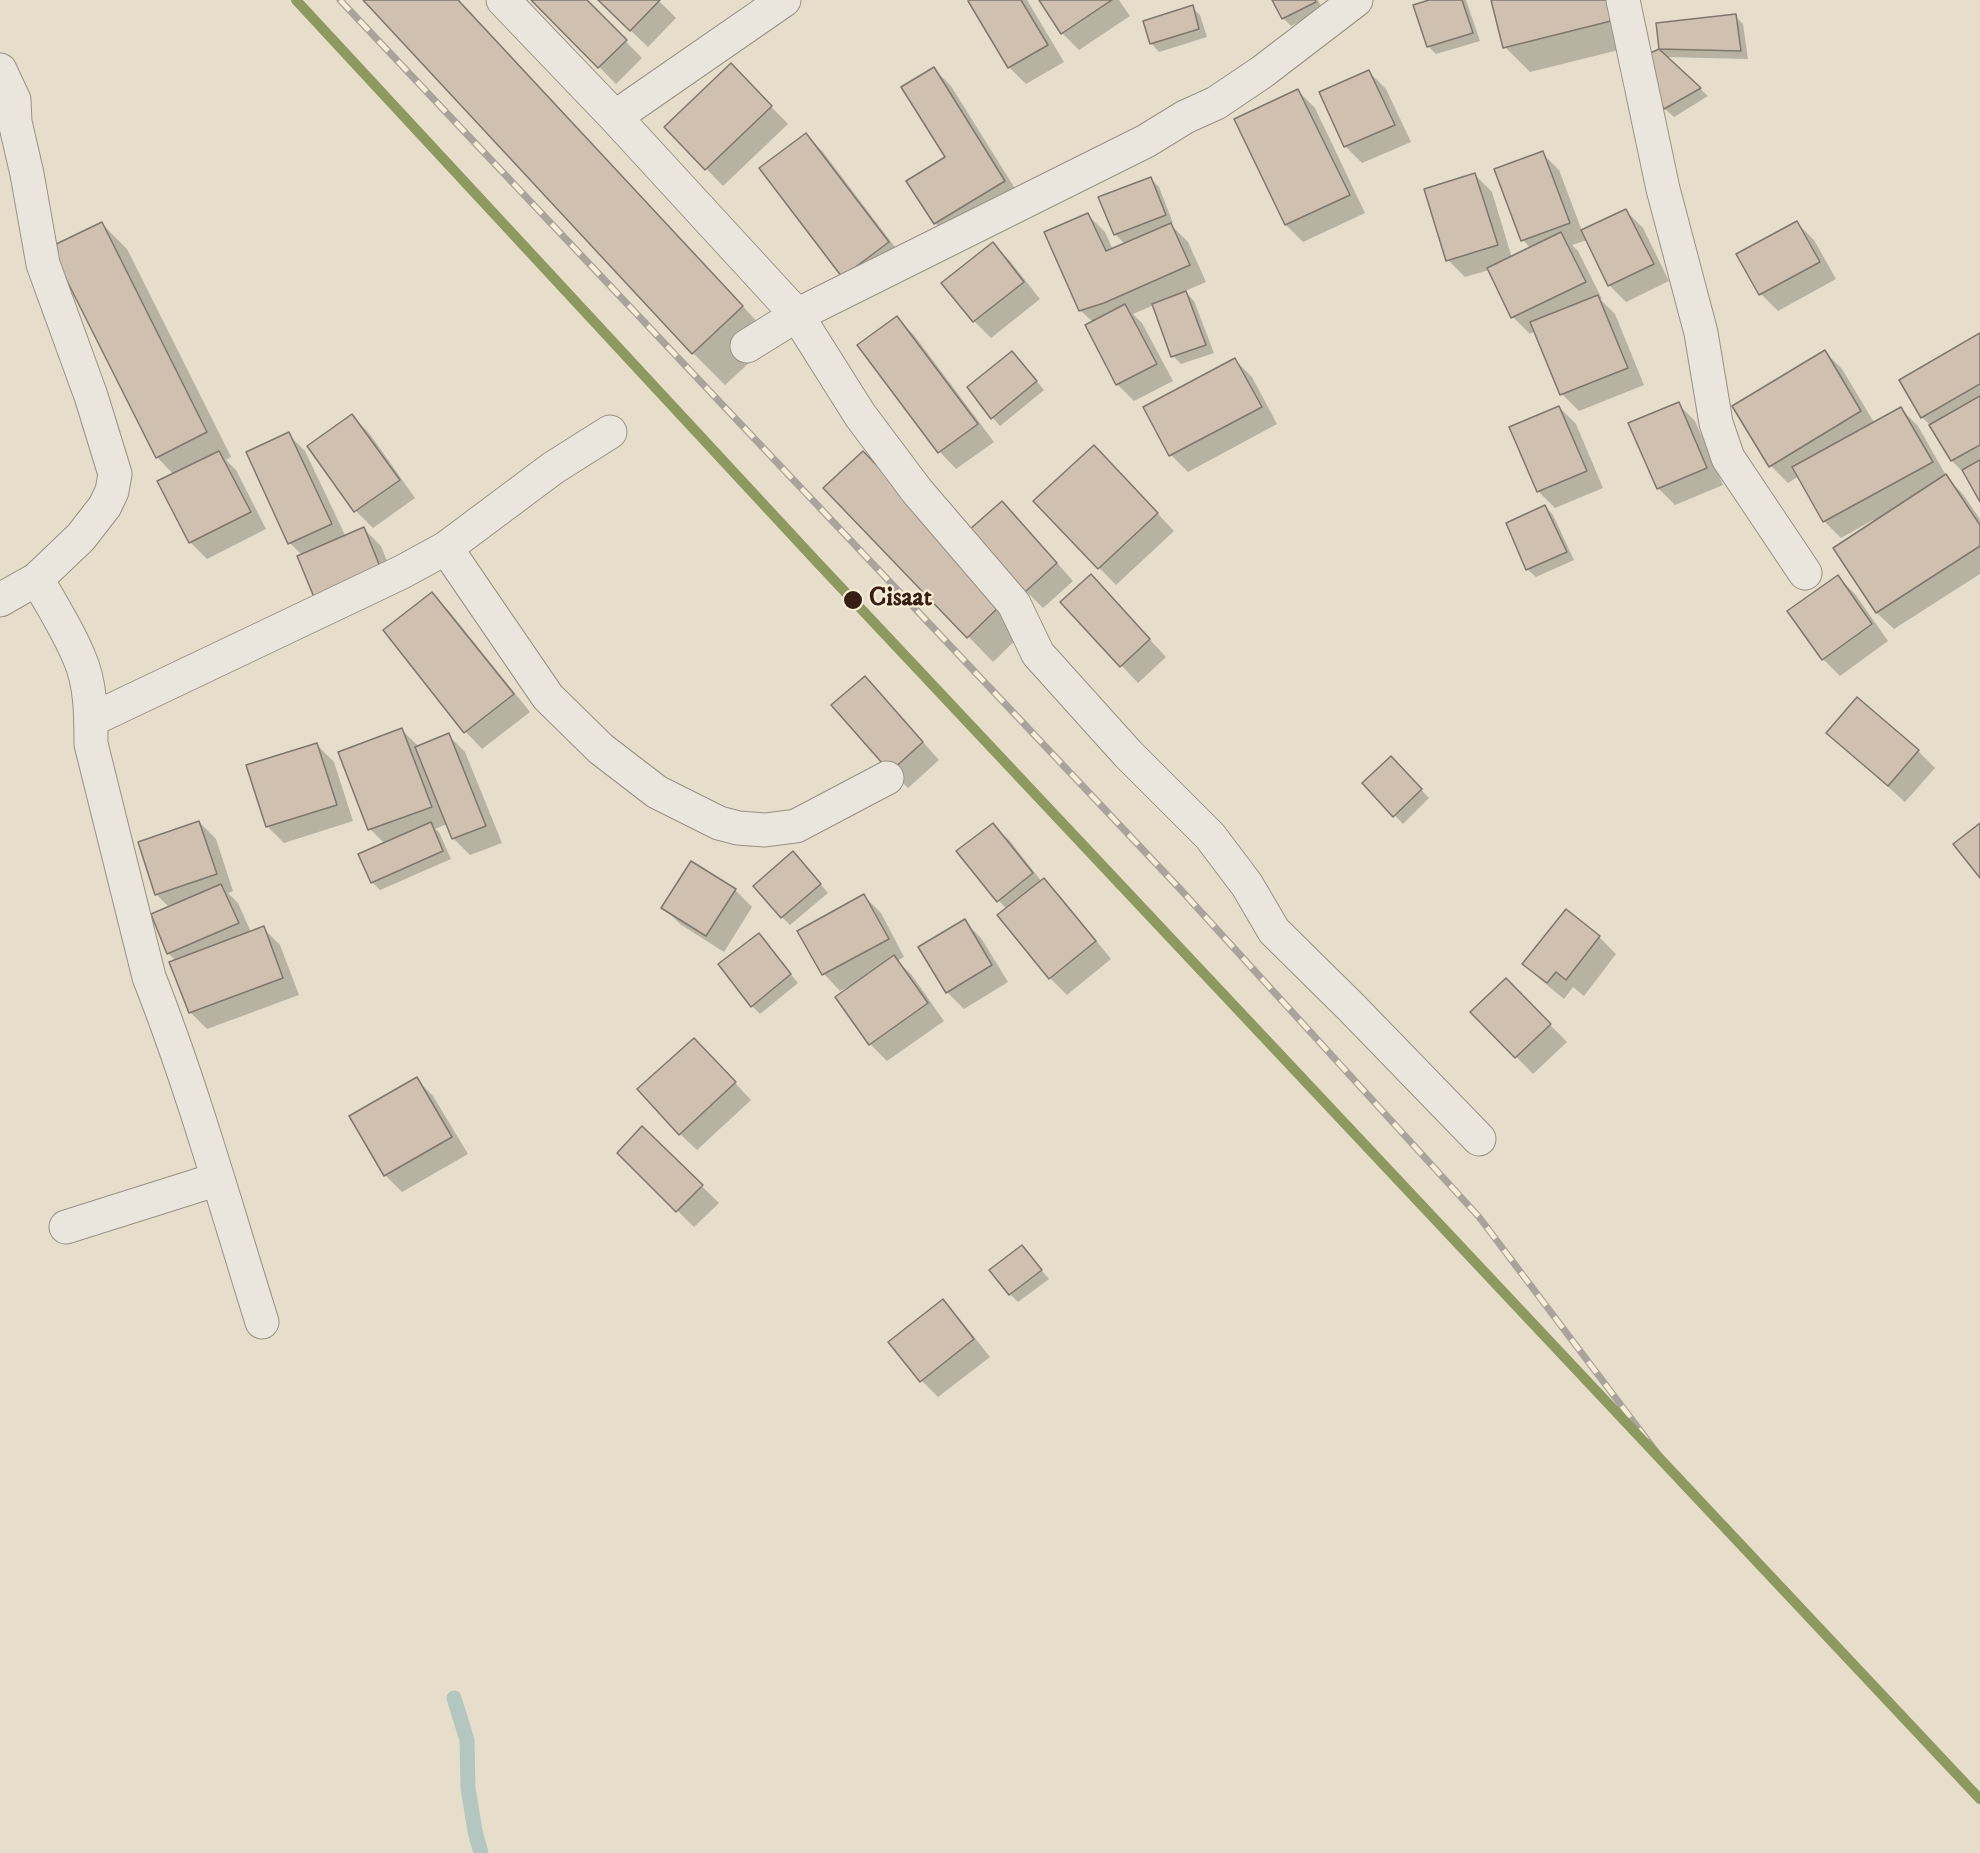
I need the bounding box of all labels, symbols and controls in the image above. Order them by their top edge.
place label: Cisaat [869,584,932,616]
marker: Cisaat [842,589,864,611]

